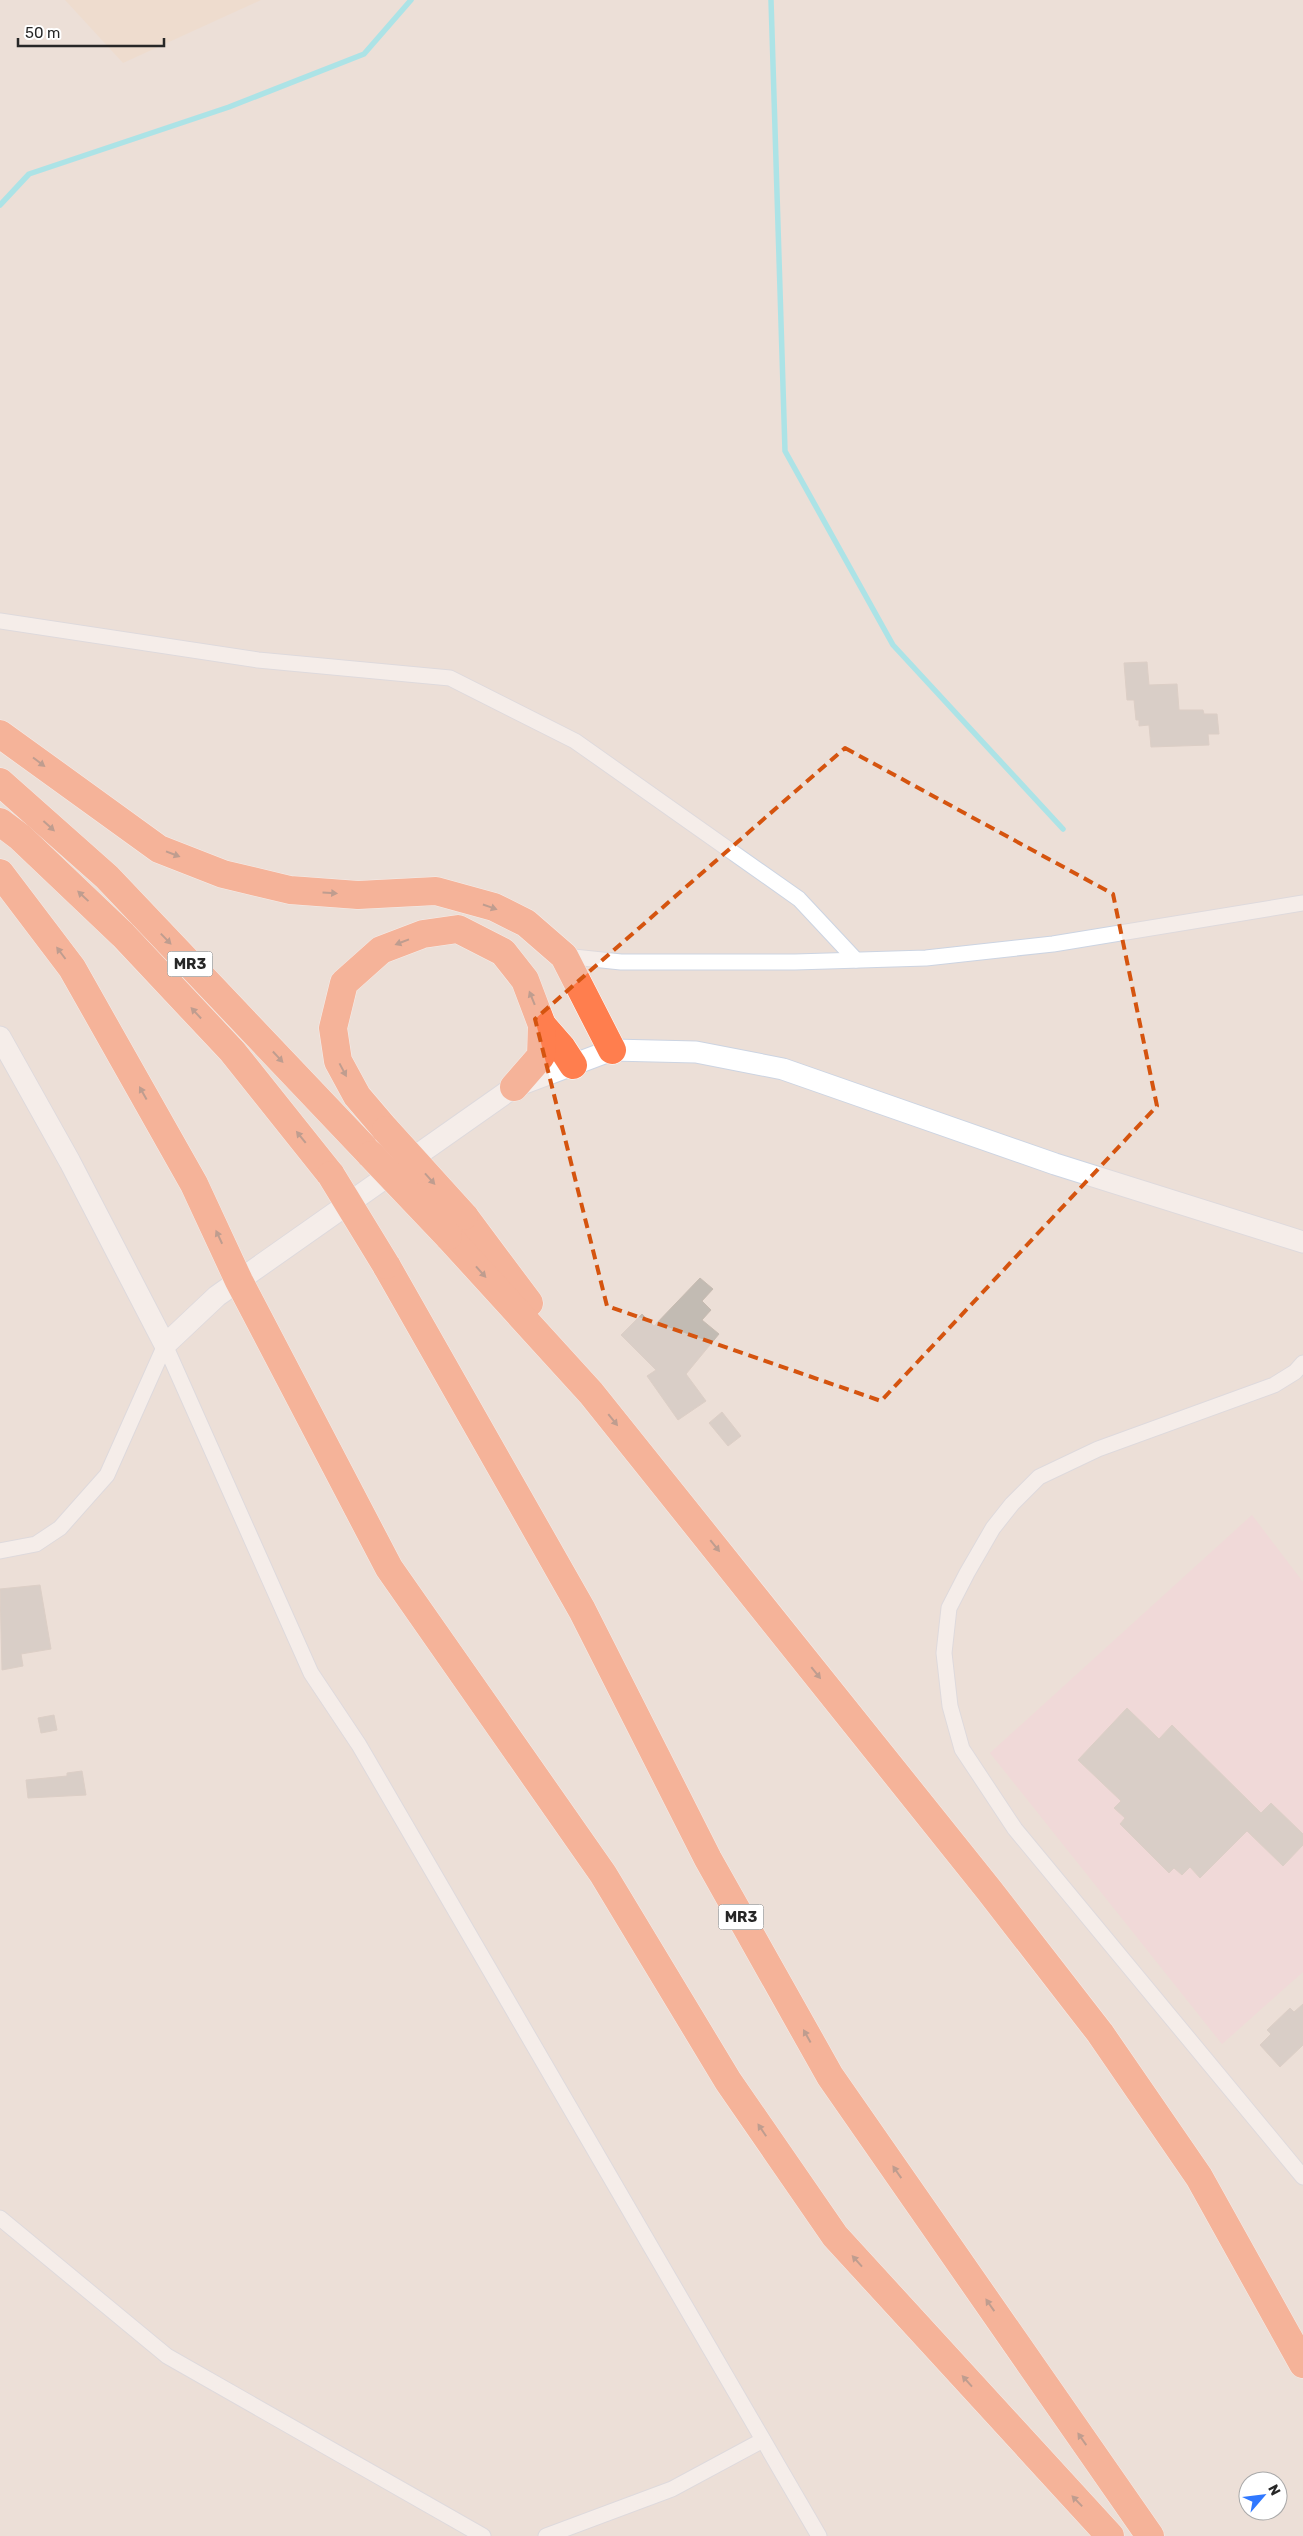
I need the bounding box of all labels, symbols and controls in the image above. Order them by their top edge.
scale bar [18,15,164,47]
text: 50 m [25,24,60,42]
one-way arrow [32,757,46,767]
one-way arrow [43,820,56,831]
one-way arrow [165,851,180,859]
one-way arrow [322,889,338,897]
one-way arrow [77,890,89,902]
one-way arrow [482,903,497,911]
one-way arrow [160,932,172,944]
one-way arrow [395,938,410,946]
one-way arrow [56,946,66,960]
road number: MR3 [168,952,212,976]
one-way arrow [527,991,535,1005]
one-way arrow [190,1007,202,1019]
one-way arrow [272,1050,284,1062]
one-way arrow [339,1062,347,1077]
one-way arrow [139,1086,147,1101]
one-way arrow [295,1131,306,1144]
one-way arrow [424,1173,436,1185]
one-way arrow [214,1230,222,1244]
one-way arrow [475,1266,487,1278]
one-way arrow [607,1413,618,1426]
one-way arrow [710,1539,721,1552]
one-way arrow [811,1666,822,1679]
road number: MR3 [718,1904,764,1930]
one-way arrow [803,2030,812,2043]
one-way arrow [757,2123,767,2137]
one-way arrow [892,2165,902,2179]
one-way arrow [851,2256,863,2268]
one-way arrow [985,2298,995,2312]
one-way arrow [961,2375,973,2387]
one-way arrow [1077,2432,1087,2445]
north arrow [1238,2471,1288,2521]
text: N [1264,2482,1284,2499]
one-way arrow [1071,2495,1083,2507]

